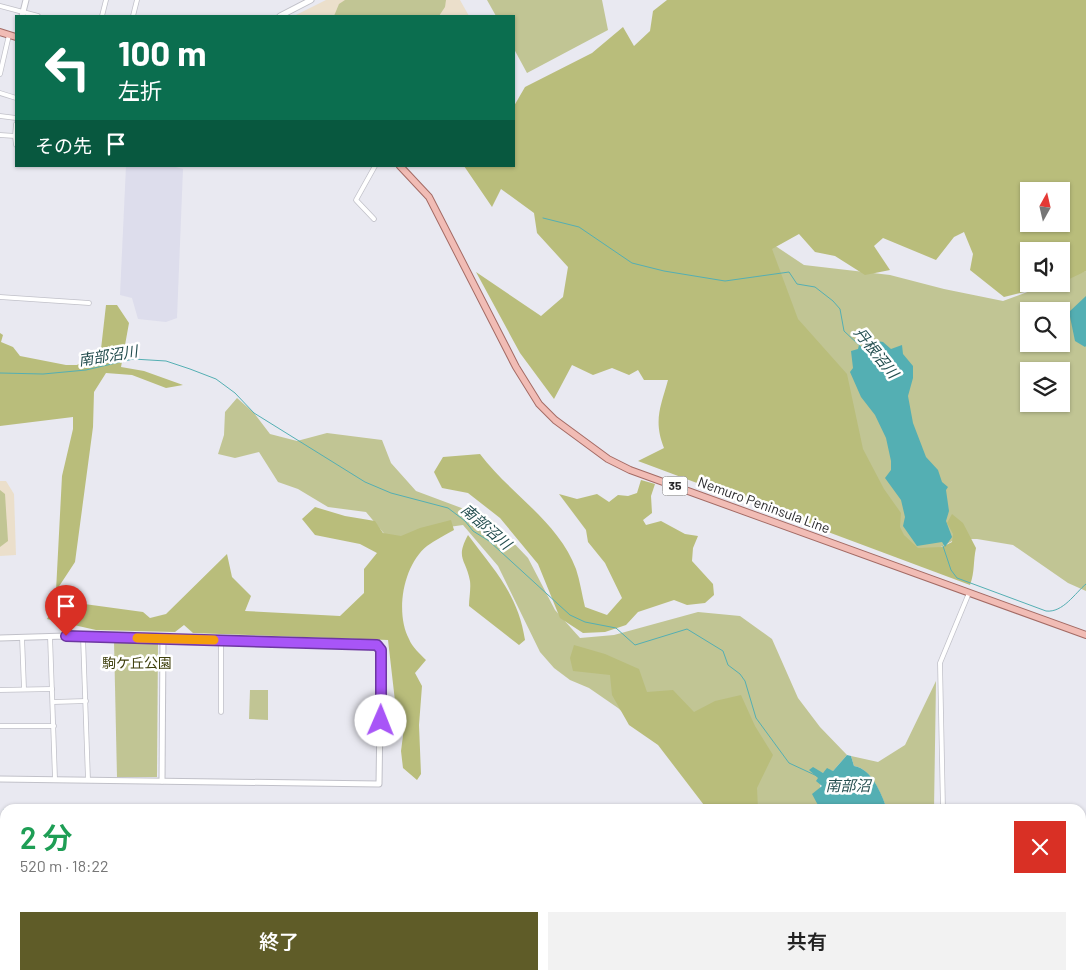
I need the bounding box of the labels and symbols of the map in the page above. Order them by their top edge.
north arrow [1020,182,1070,232]
water label: 丹根沼川 [851,323,904,383]
water label: 南部沼川 [77,341,141,369]
street label: Nemuro Peninsula Line [696,473,833,536]
road number: 35 [662,476,688,496]
water label: 南部沼川 [458,500,517,554]
pin [45,585,87,636]
park label: 駒ケ丘公園 [102,654,172,671]
position arrow [354,694,406,746]
water label: 南部沼 [825,776,872,794]

